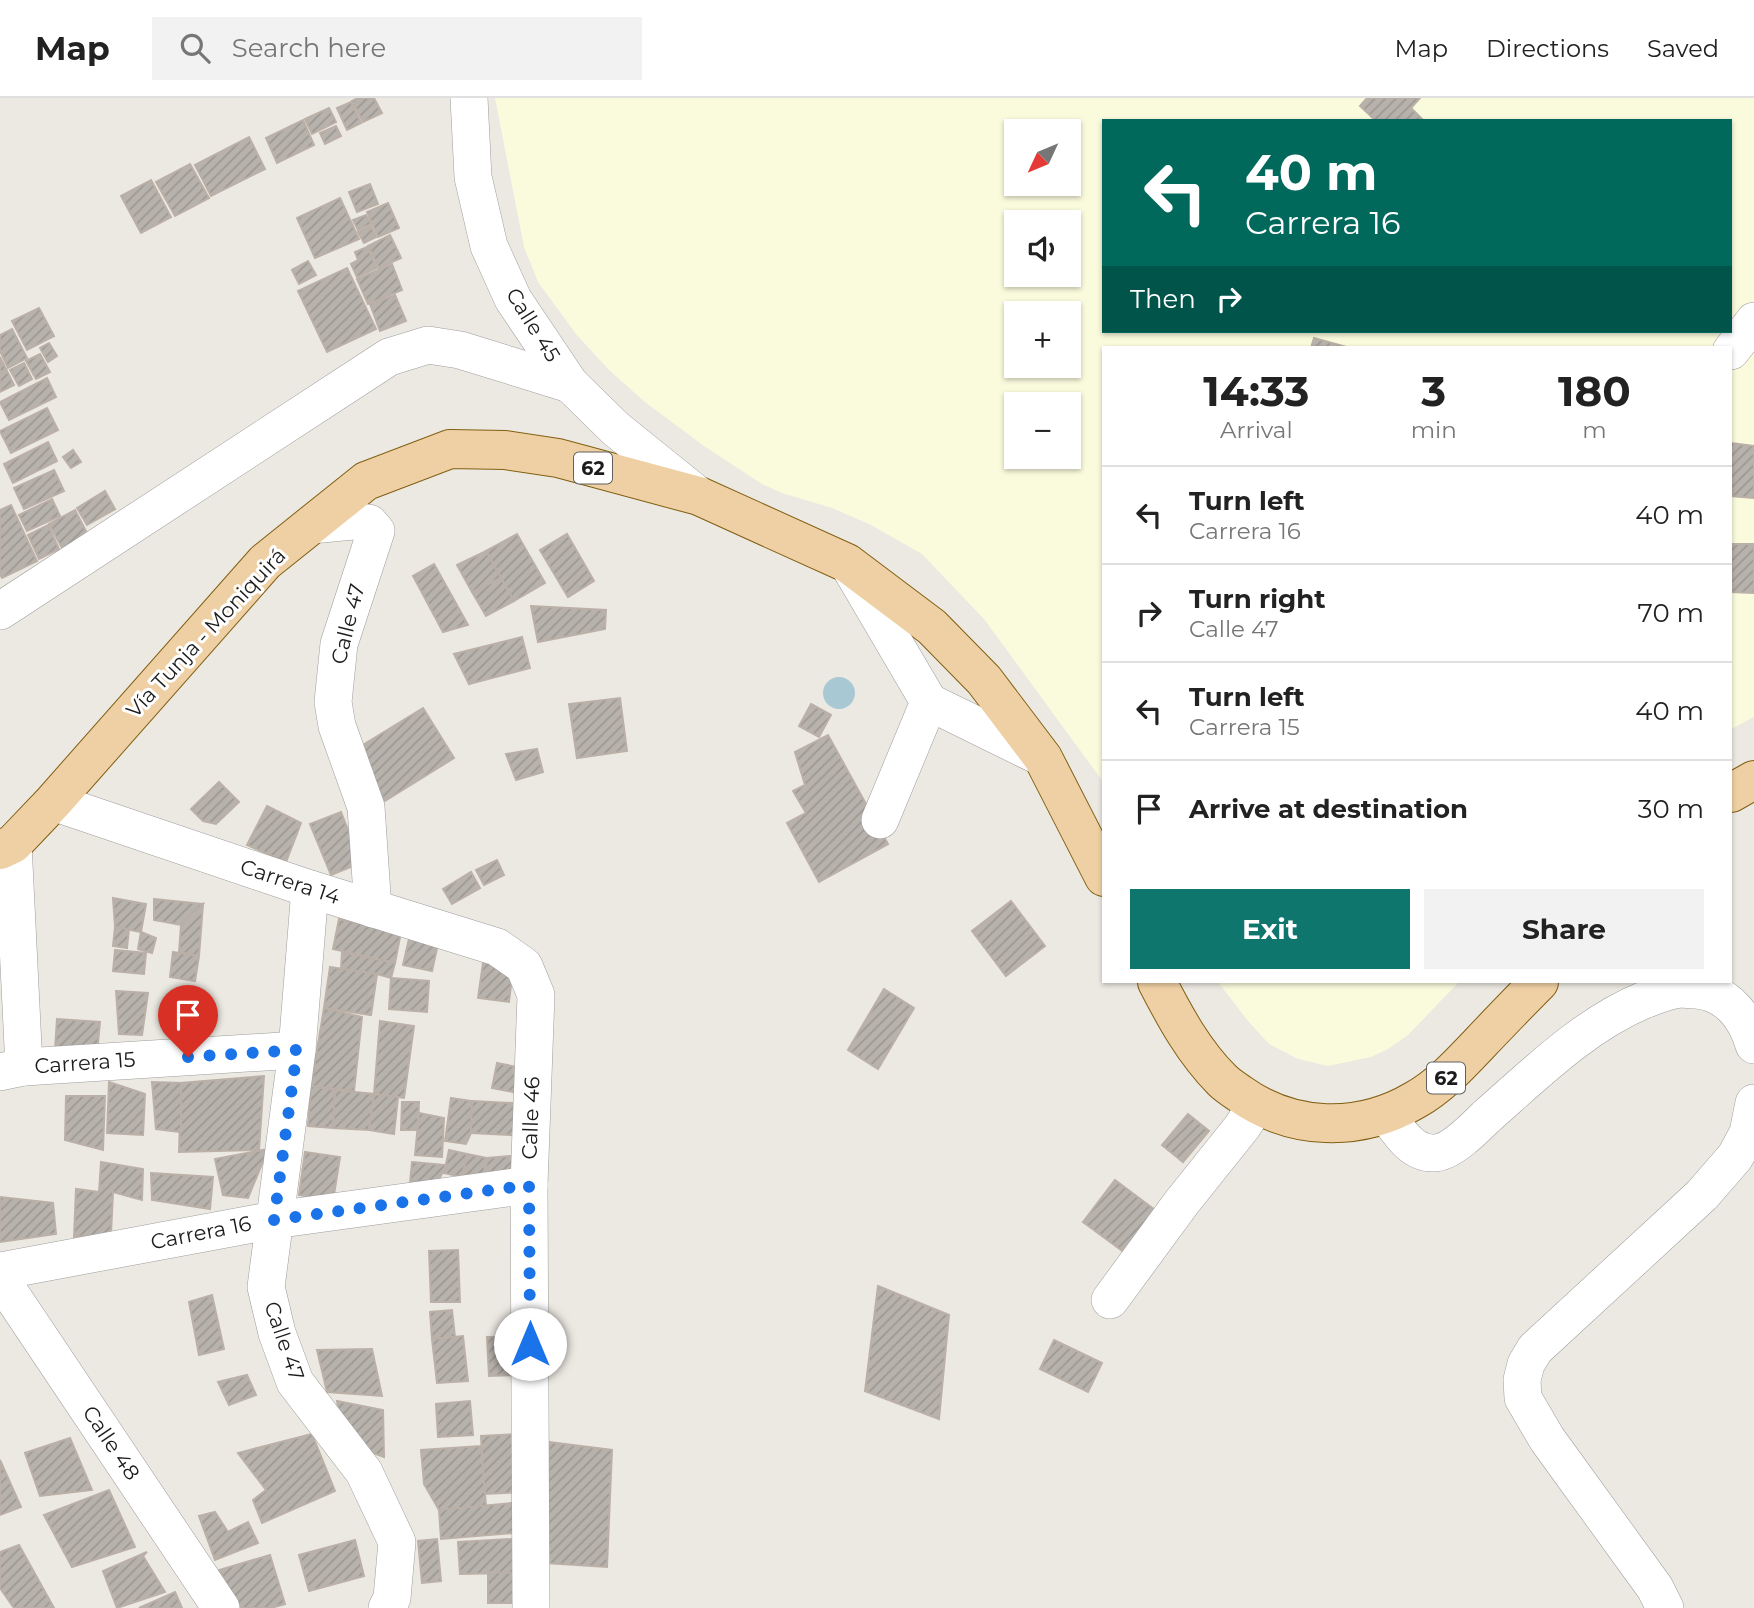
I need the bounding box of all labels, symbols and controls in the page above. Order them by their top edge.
search box [152,17,642,80]
text: Map [35,28,110,68]
icon: search [176,29,214,67]
text: Search here [232,32,386,64]
text: Map [1395,34,1448,63]
text: Directions [1486,34,1609,63]
text: Saved [1647,34,1719,63]
north arrow [1004,119,1082,196]
map controls [1004,119,1081,469]
text: 40 m [1245,143,1377,202]
icon: left [1130,147,1221,238]
text: Carrera 16 [1245,203,1401,242]
button: sound [1004,210,1081,287]
icon: right [1210,280,1248,318]
street label: Calle 45 [501,283,566,366]
text: Then [1130,283,1196,315]
button: + [1004,301,1081,378]
text: 14:33 [1203,365,1310,417]
text: 3 [1421,365,1446,417]
text: 180 [1558,365,1631,417]
button: − [1004,392,1081,469]
text: Arrival [1220,416,1293,444]
text: min [1411,416,1457,444]
text: m [1582,416,1607,444]
road number: 62 [574,452,612,484]
text: Turn left [1189,485,1305,517]
icon: left [1130,496,1168,534]
text: 40 m [1635,499,1704,531]
text: Carrera 16 [1189,517,1301,545]
street label: Vía Tunja - Moniquirá [121,543,291,722]
street label: Calle 47 [325,581,370,667]
text: Turn right [1189,583,1325,615]
icon: right [1130,594,1168,632]
text: 70 m [1638,597,1704,629]
text: Calle 47 [1189,615,1279,643]
text: Turn left [1189,681,1305,713]
icon: left [1130,692,1168,730]
text: 40 m [1635,695,1704,727]
text: Carrera 15 [1189,713,1300,741]
icon: arrive [1130,790,1168,828]
text: Arrive at destination [1189,793,1468,825]
text: 30 m [1638,793,1704,825]
street label: Carrera 14 [237,854,343,909]
button: Exit [1130,889,1410,969]
button: Share [1424,889,1704,969]
pin [158,985,218,1057]
icon: arrive [169,996,207,1034]
street label: Carrera 15 [34,1046,136,1078]
road number: 62 [1427,1062,1465,1094]
street label: Calle 46 [517,1076,544,1160]
street label: Carrera 16 [148,1210,254,1255]
street label: Calle 47 [259,1298,310,1384]
position arrow [493,1307,567,1381]
street label: Calle 48 [78,1401,145,1485]

